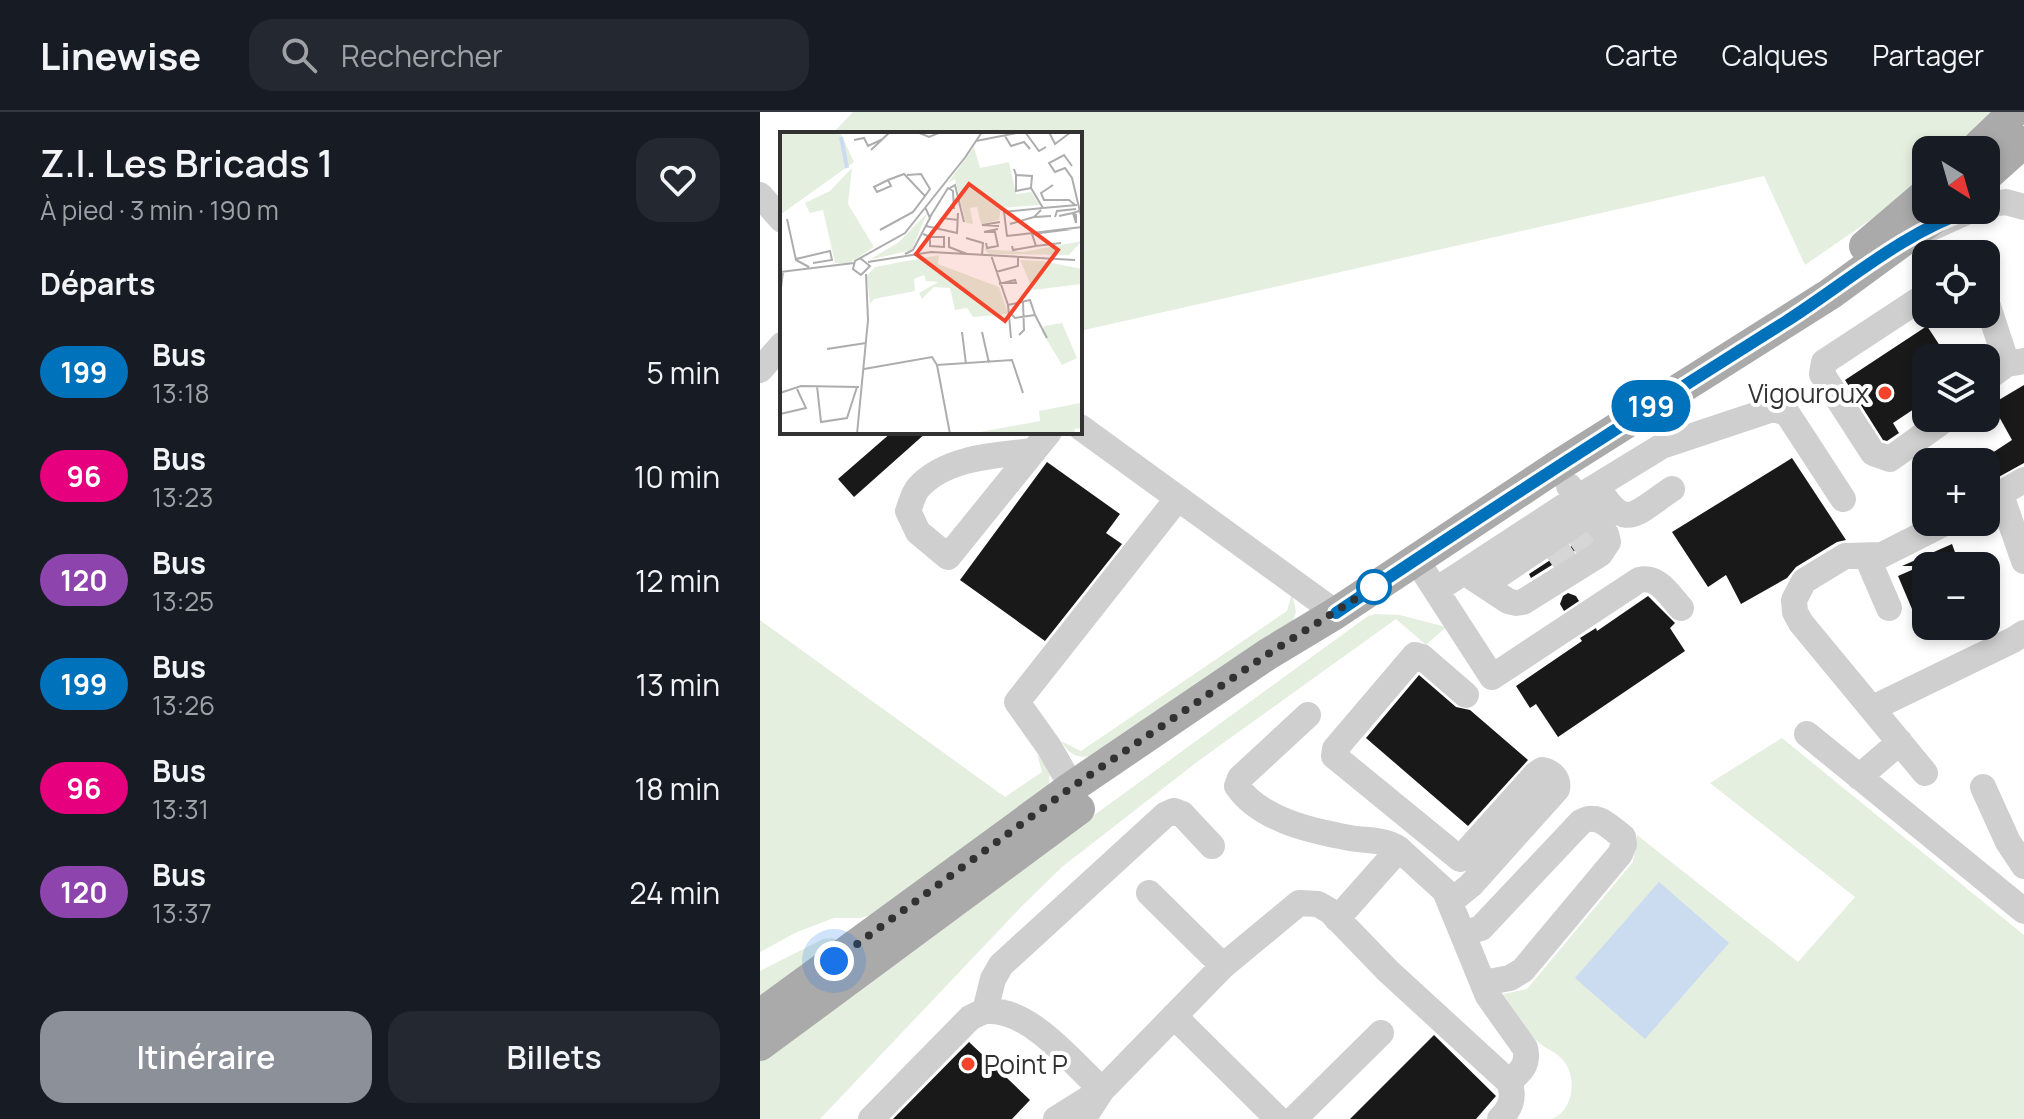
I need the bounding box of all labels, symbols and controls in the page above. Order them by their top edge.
search box [249,19,809,91]
text: Linewise [40,29,201,81]
icon: search [277,33,321,77]
text: Rechercher [341,35,503,76]
text: Carte [1605,36,1678,74]
text: Calques [1722,36,1828,74]
text: Partager [1872,36,1984,74]
inset map [780,132,1082,434]
text: Z.I. Les Bricads 1 [40,136,333,188]
north arrow [1912,136,2000,224]
map controls [1912,136,2000,640]
button: heart [636,138,720,222]
text: À pied · 3 min · 190 m [40,192,279,228]
button: locate [1912,240,2000,328]
text: Départs [40,263,156,304]
text: Bus [152,334,206,375]
button: layers [1912,344,2000,432]
text: 5 min [646,352,720,393]
text: 199 [60,353,108,391]
text: 13:18 [152,375,210,411]
place label: Vigouroux [1748,375,1869,411]
line badge: 199 [1605,380,1697,432]
marker: Vigouroux [1876,384,1894,402]
text: 199 [1627,387,1675,425]
text: Bus [152,438,206,479]
button: + [1912,448,2000,536]
text: 10 min [634,456,720,497]
text: 96 [67,457,101,495]
text: 13:23 [152,479,214,515]
text: Bus [152,542,206,583]
button: − [1912,552,2000,640]
text: 12 min [635,560,720,601]
text: 120 [60,561,108,599]
unlabelled marker [1357,570,1391,604]
text: 13:25 [152,583,214,619]
text: Bus [152,646,206,687]
text: 13 min [635,664,720,705]
text: 199 [60,665,108,703]
text: 13:26 [152,687,215,723]
text: Bus [152,750,206,791]
text: 18 min [635,768,720,809]
text: 96 [67,769,101,807]
text: 13:31 [152,791,209,827]
text: Bus [152,854,206,895]
text: 24 min [630,872,720,913]
text: 120 [60,873,108,911]
text: 13:37 [152,895,212,931]
your location [814,941,854,981]
button: Itinéraire [40,1011,372,1103]
button: Billets [388,1011,720,1103]
place label: Point P [984,1046,1068,1082]
marker: Point P [959,1055,977,1073]

